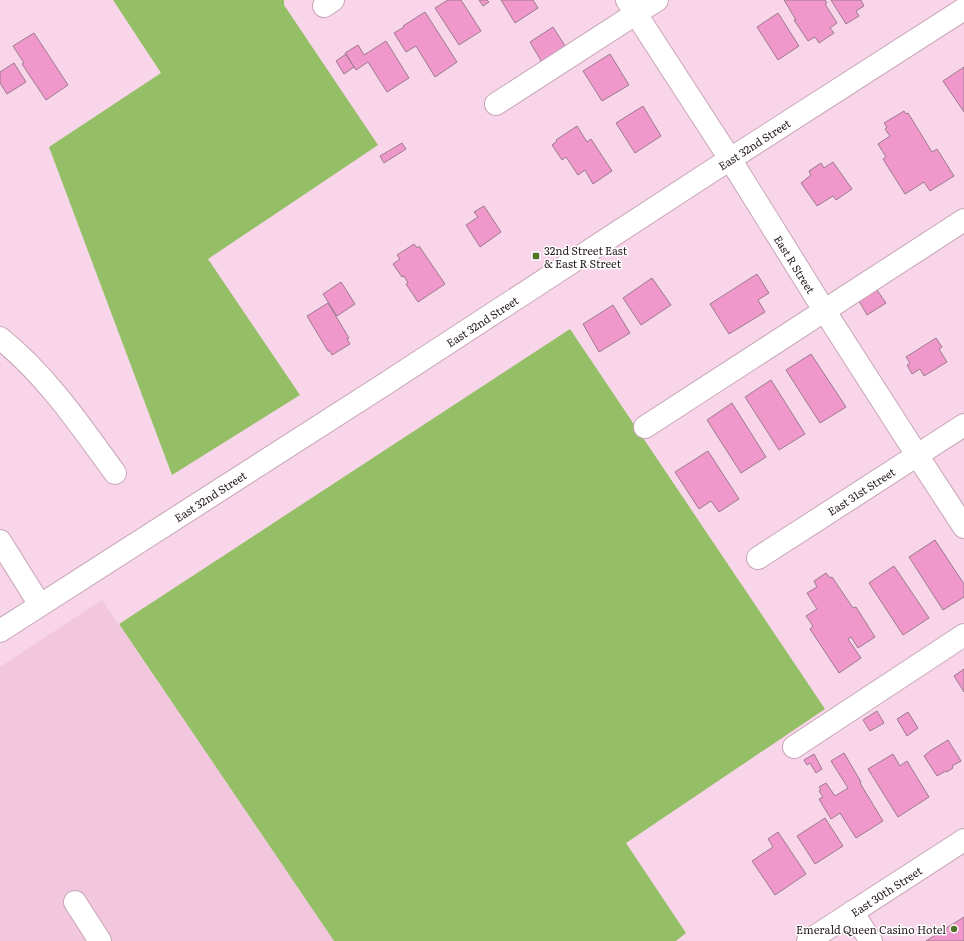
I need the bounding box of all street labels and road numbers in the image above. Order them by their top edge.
street label: East 32nd Street [715,114,794,173]
street label: East R Street [771,232,820,297]
street label: East 32nd Street [443,291,522,350]
street label: East 31st Street [824,463,898,519]
street label: East 32nd Street [171,466,250,525]
street label: East 30th Street [847,862,925,920]

